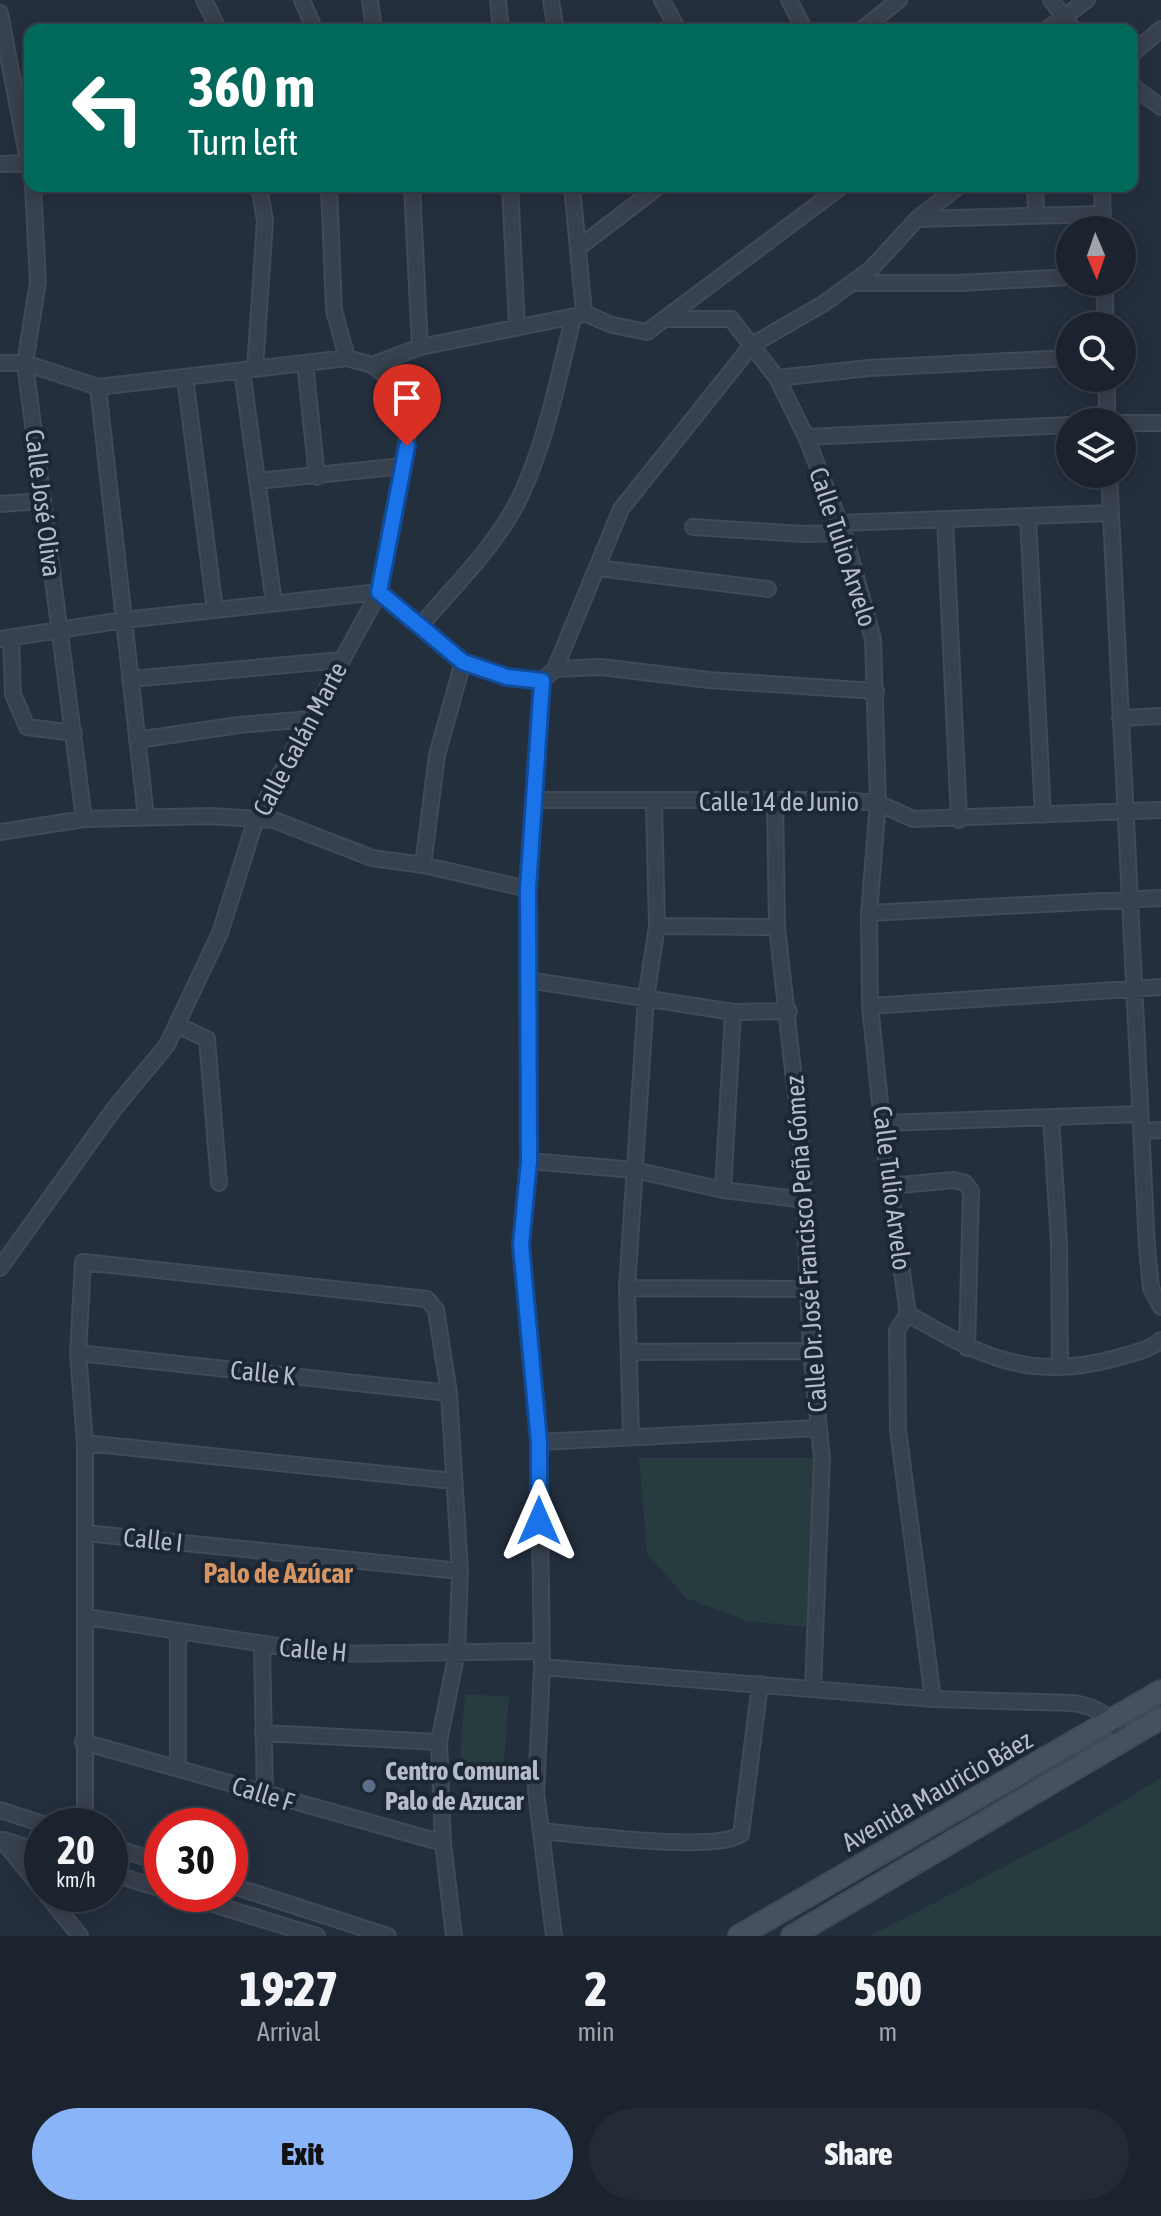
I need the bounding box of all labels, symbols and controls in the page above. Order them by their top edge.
text: 360 m [188,55,315,119]
icon: left [56,56,160,160]
text: Turn left [188,121,298,163]
north arrow [1056,216,1136,296]
map controls [1056,216,1136,488]
button: search [1056,312,1136,392]
pin [373,364,441,446]
icon: arrive [385,376,429,420]
button: layers [1056,408,1136,488]
street label: Calle José Oliva [19,428,67,578]
street label: Calle Tulio Arvelo [803,464,883,630]
street label: Calle Galán Marte [247,657,353,821]
street label: Calle 14 de Junio [699,787,859,817]
street label: Calle Dr. José Francisco Peña Gómez [779,1075,833,1413]
street label: Calle Tulio Arvelo [867,1104,917,1272]
street label: Calle K [229,1355,297,1391]
position arrow [497,1479,581,1563]
street label: Calle I [122,1522,184,1558]
district label: Palo de Azúcar [203,1557,353,1589]
street label: Calle H [278,1632,348,1668]
street label: Avenida Mauricio Báez [837,1724,1037,1858]
place label: Centro Comunal Palo de Azucar [385,1756,540,1816]
street label: Calle F [228,1770,298,1818]
marker: Centro Comunal Palo de Azucar [360,1777,378,1795]
speed limit sign: 30 [144,1808,248,1912]
text: 20 [57,1827,95,1872]
text: km/h [56,1868,96,1891]
text: 19:27 [239,1961,338,2016]
text: 2 [585,1961,607,2016]
text: 500 [854,1961,922,2016]
text: Arrival [257,2017,320,2047]
text: min [577,2017,615,2047]
text: m [878,2017,897,2047]
button: Exit [32,2108,573,2200]
button: Share [589,2108,1129,2200]

